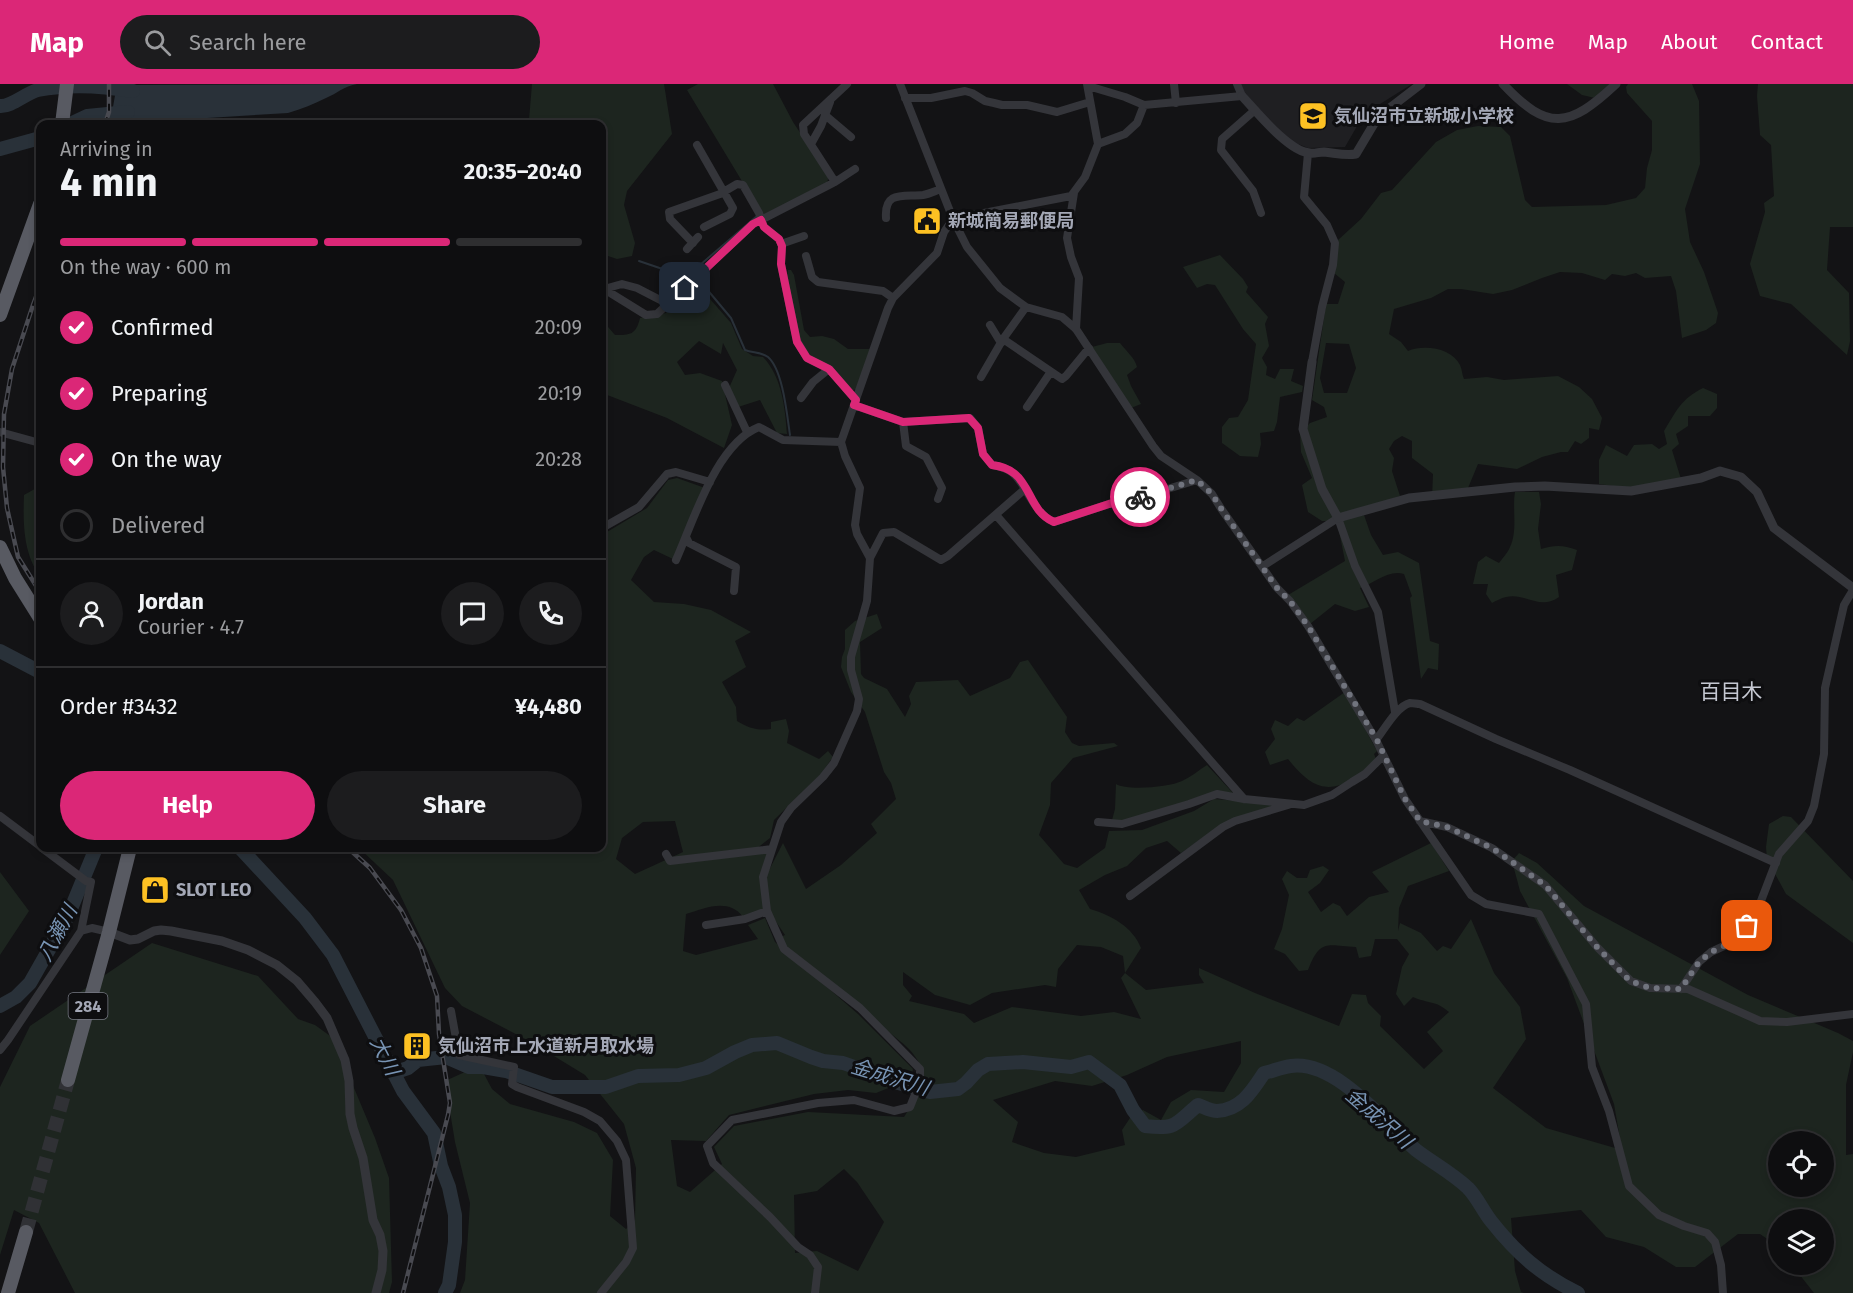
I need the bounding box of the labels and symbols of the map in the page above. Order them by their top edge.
school or university icon: 気仙沼市立新城小学校 [1297,100,1329,132]
place label: 気仙沼市立新城小学校 [1334,105,1514,127]
public building icon: 新城簡易郵便局 [911,205,943,237]
place label: 新城簡易郵便局 [948,210,1074,232]
pin [659,262,710,313]
courier [1110,467,1170,527]
district label: 百目木 [1700,679,1763,705]
shop icon: SLOT LEO [139,874,171,906]
place label: SLOT LEO [176,879,251,901]
water label: 八瀬川 [32,899,83,965]
pin [1721,900,1772,951]
road number: 284 [68,993,107,1019]
building icon: 気仙沼市上水道新月取水場 [401,1030,433,1062]
water label: 大川 [365,1033,406,1081]
place label: 気仙沼市上水道新月取水場 [438,1035,654,1057]
water label: 金成沢川 [848,1054,934,1101]
water label: 金成沢川 [1341,1083,1419,1155]

